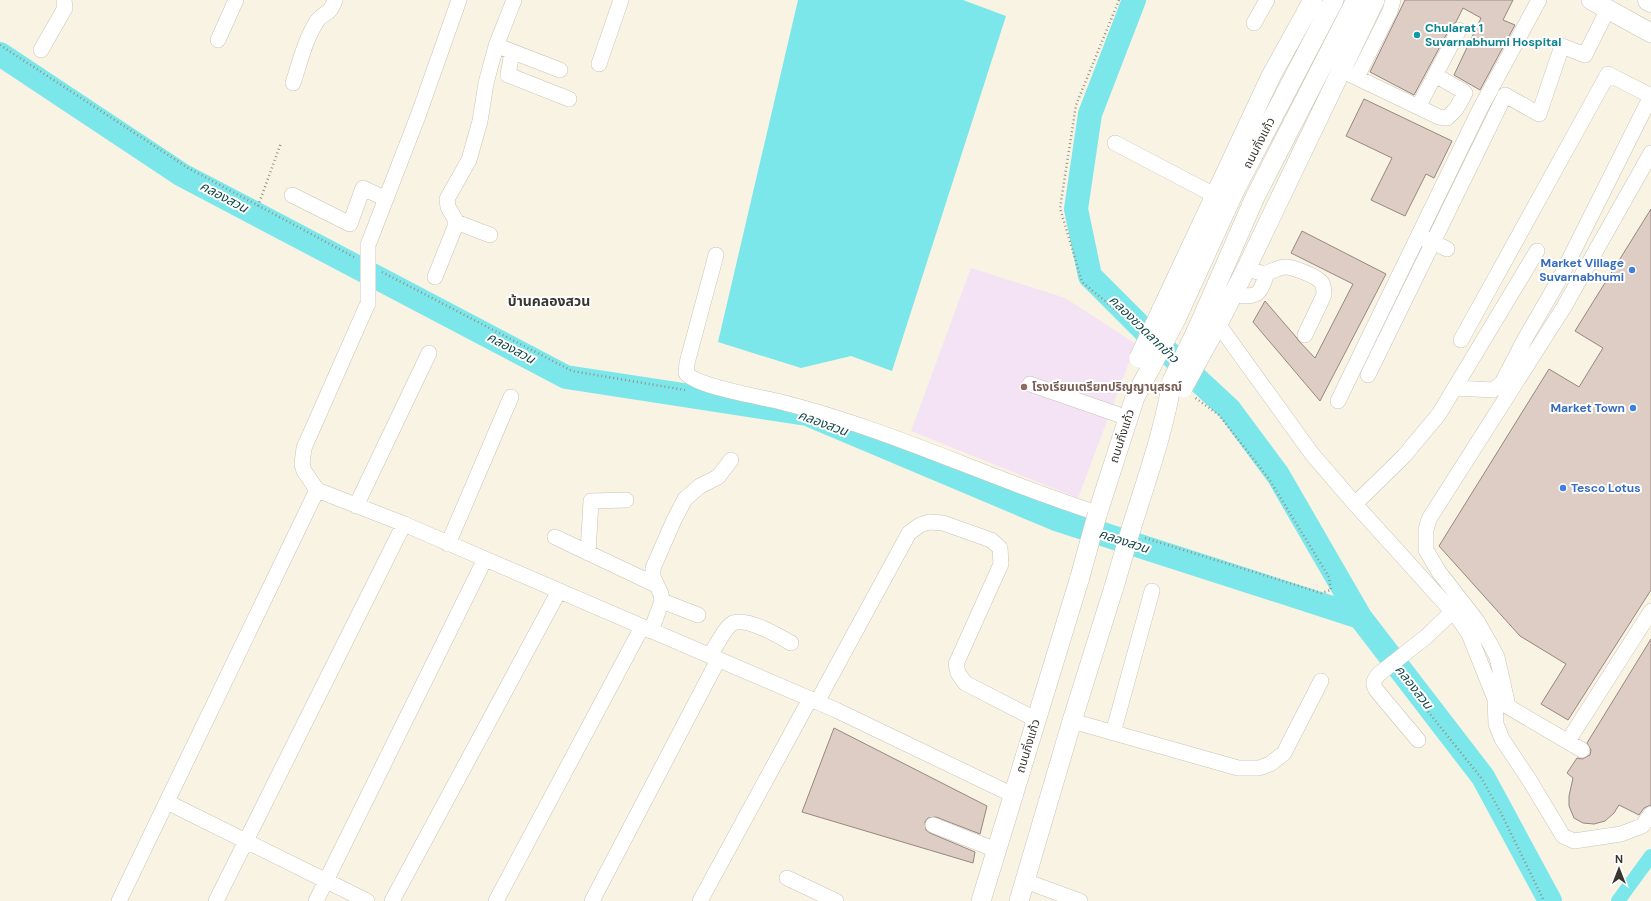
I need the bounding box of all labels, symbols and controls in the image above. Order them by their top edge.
place label: Chularat 1 Suvarnabhumi Hospital [1425,20,1561,50]
marker: Chularat 1 Suvarnabhumi Hospital [1412,30,1422,40]
street label: ถนนกิ่งแก้ว [1239,114,1279,171]
water label: คลองสวน [197,177,252,217]
place label: Market Village Suvarnabhumi [1539,255,1624,285]
marker: Market Village Suvarnabhumi [1627,265,1637,275]
water label: คลองชวดลากข้าว [1105,291,1183,367]
district label: บ้านคลองสวน [508,292,590,310]
water label: คลองสวน [484,328,539,368]
place label: โรงเรียนเตรียทปริญญานุสรณ์ [1032,379,1182,395]
marker: โรงเรียนเตรียทปริญญานุสรณ์ [1019,382,1029,392]
place label: Market Town [1550,400,1625,416]
marker: Market Town [1628,403,1638,413]
water label: คลองสวน [796,406,851,440]
street label: ถนนกิ่งแก้ว [1106,407,1138,465]
place label: Tesco Lotus [1571,480,1641,496]
marker: Tesco Lotus [1558,483,1568,493]
water label: คลองสวน [1097,525,1152,557]
water label: คลองสวน [1391,661,1437,713]
street label: ถนนกิ่งแก้ว [1012,717,1044,775]
north arrow [1599,849,1639,889]
text: N [1615,852,1623,866]

